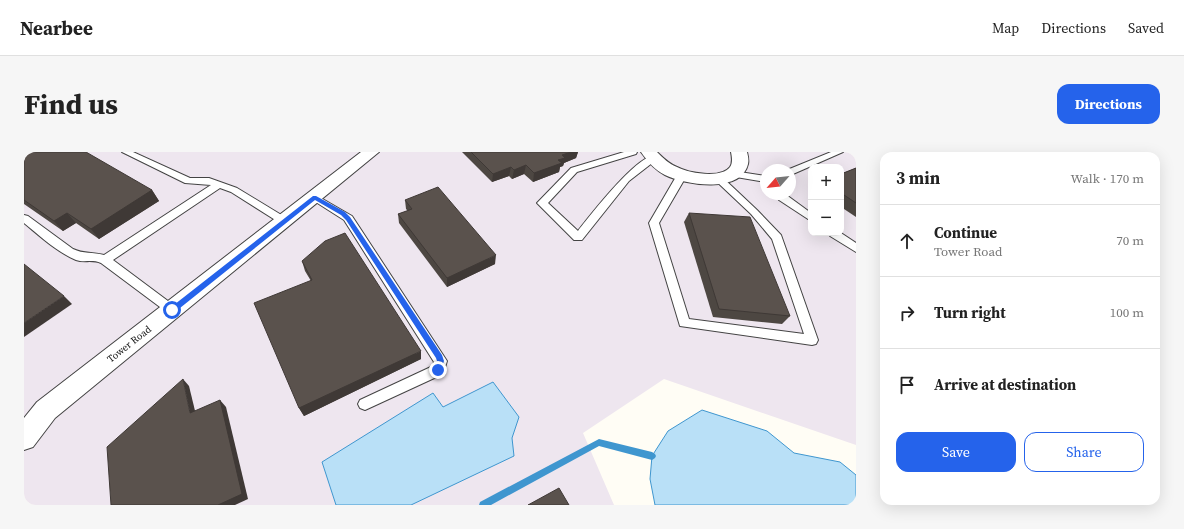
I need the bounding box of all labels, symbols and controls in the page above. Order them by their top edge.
text: Nearbee [20,15,93,41]
text: Map [992,18,1019,38]
text: Directions [1041,18,1106,38]
text: Saved [1128,18,1164,38]
button: Directions [1057,84,1160,124]
text: Find us [24,85,118,123]
north arrow [760,164,796,200]
map controls [808,164,844,236]
button: + [808,164,844,200]
text: 3 min [896,166,940,190]
text: Walk · 170 m [1071,170,1144,187]
button: − [808,200,844,236]
text: Continue [934,222,997,243]
icon: ahead [896,230,918,252]
text: 70 m [1116,232,1144,249]
text: Tower Road [934,243,1002,260]
route start [163,301,181,319]
icon: right [896,302,918,324]
text: Turn right [934,302,1006,323]
text: 100 m [1110,304,1144,321]
street label: Tower Road [104,322,154,365]
route end [429,361,447,379]
icon: arrive [896,374,918,396]
text: Arrive at destination [934,374,1076,395]
button: Save [896,432,1016,472]
button: Share [1024,432,1144,472]

